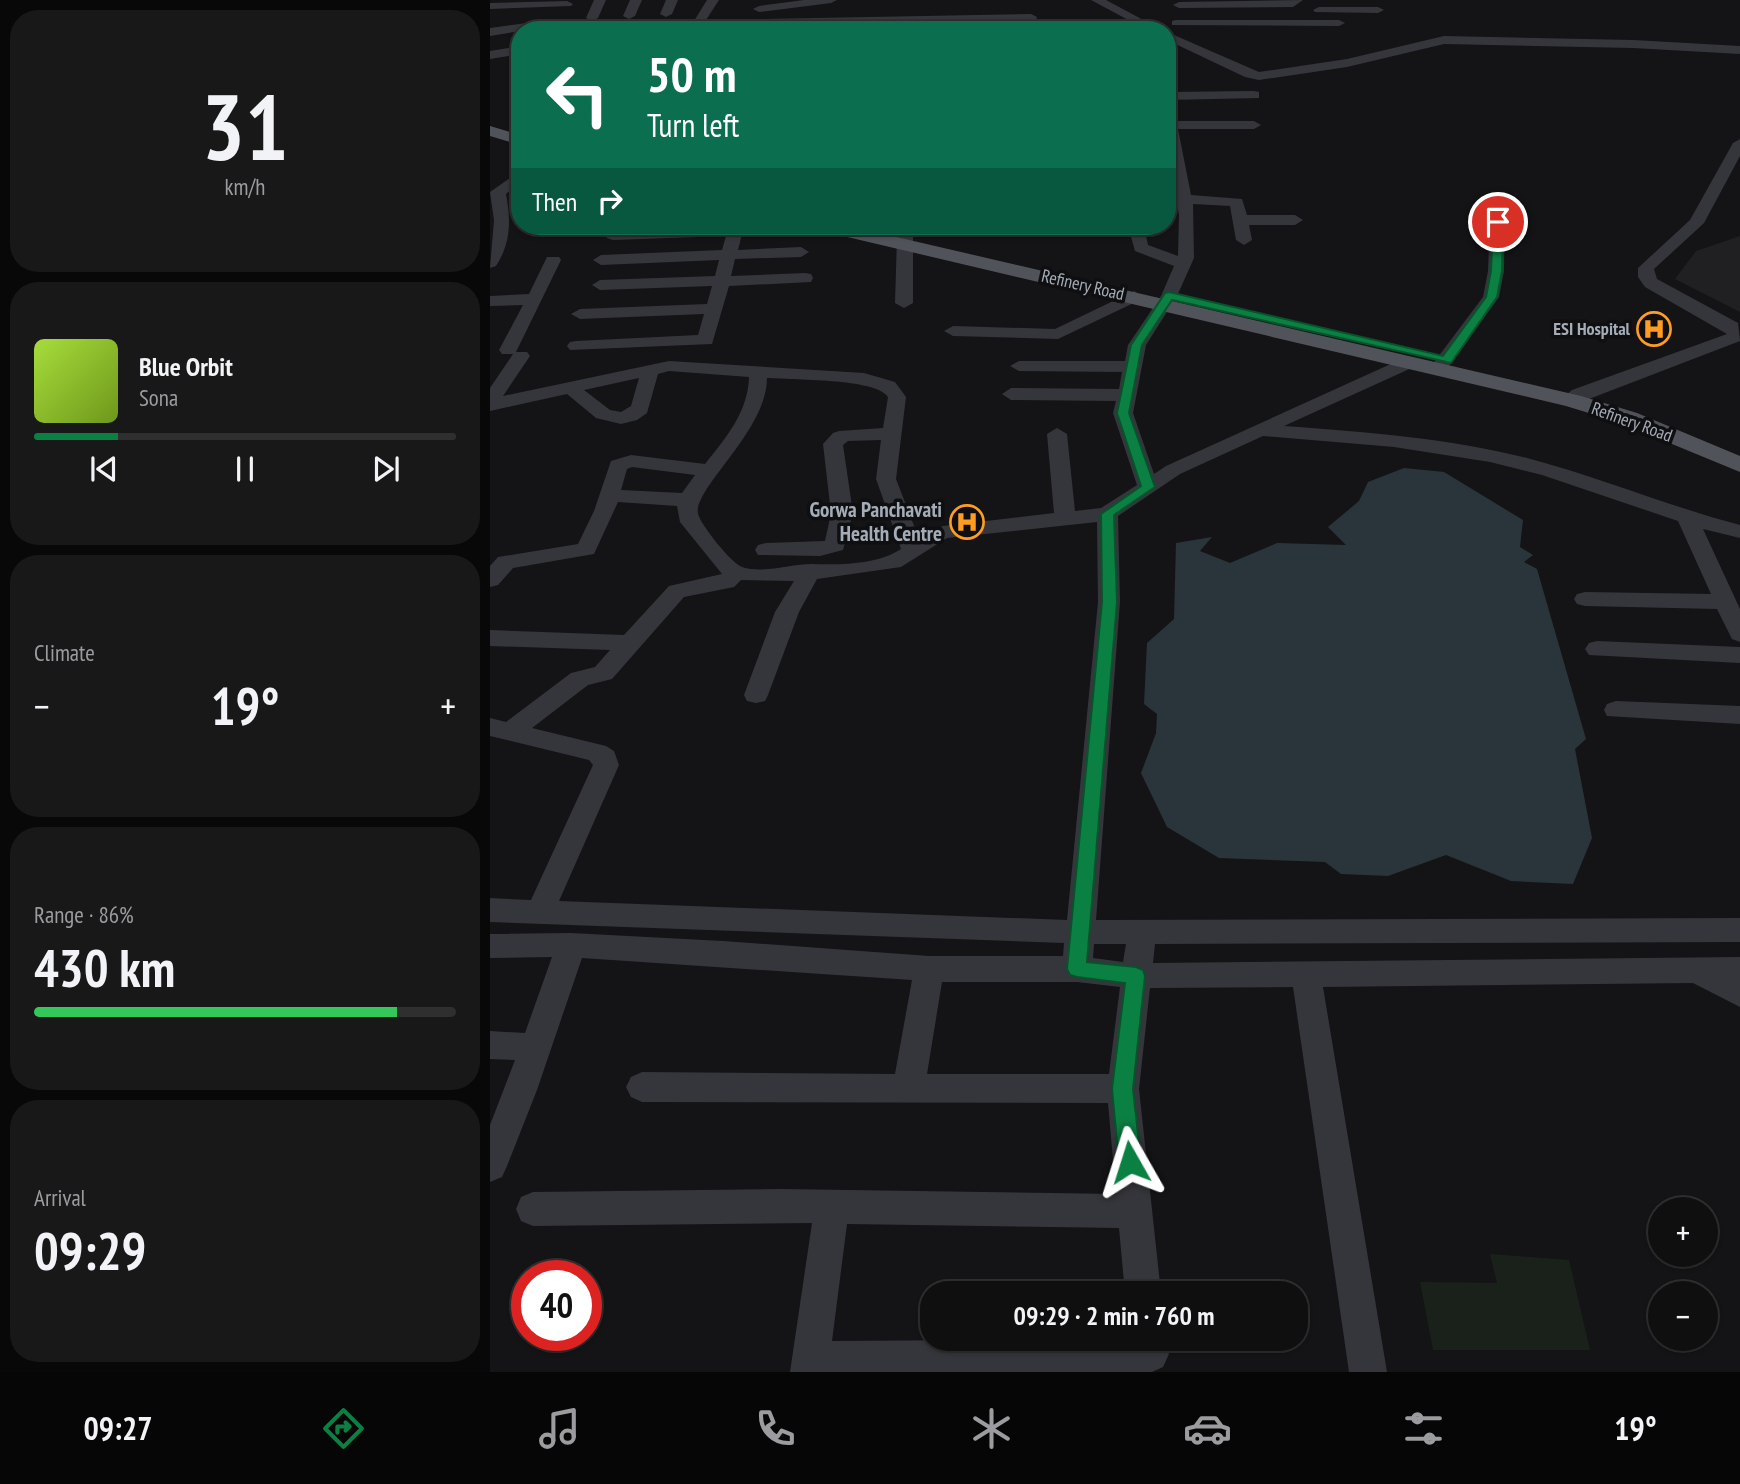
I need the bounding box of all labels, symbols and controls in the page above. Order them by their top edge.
text: 50 m [647,42,736,106]
icon: left [532,49,623,140]
text: 31 [202,67,289,185]
text: Turn left [647,104,739,146]
text: km/h [225,172,265,201]
icon: right [591,182,629,220]
text: Then [532,185,577,218]
pin [1468,192,1528,252]
icon: arrive [1479,203,1517,241]
street label: Refinery Road [1039,264,1127,305]
hospital icon: ESI Hospital [1635,310,1673,348]
place label: ESI Hospital [1553,317,1631,340]
text: Blue Orbit [139,350,233,383]
text: Sona [139,383,178,412]
street label: Refinery Road [1589,396,1676,447]
icon: previous [85,450,123,488]
icon: pause [226,450,264,488]
icon: next [367,450,405,488]
place label: Gorwa Panchavati Health Centre [809,496,942,547]
hospital icon: Gorwa Panchavati Health Centre [948,503,986,541]
text: Climate [34,638,95,667]
text: 19° [211,672,279,739]
text: − [34,681,50,730]
text: + [440,681,456,730]
text: Range · 86% [34,900,134,929]
text: 430 km [34,934,175,1001]
position arrow [1093,1125,1167,1199]
text: Arrival [34,1183,86,1212]
map controls [1648,1197,1718,1351]
button: + [1648,1197,1718,1267]
text: 09:29 [34,1217,146,1284]
speed limit sign: 40 [511,1260,602,1351]
button: − [1648,1281,1718,1351]
text: 09:29 · 2 min · 760 m [1014,1299,1214,1332]
icon: directions [319,1404,368,1453]
icon: music [535,1404,584,1453]
icon: phone [751,1404,800,1453]
icon: climate [967,1404,1016,1453]
icon: car [1183,1404,1232,1453]
icon: filters [1399,1404,1448,1453]
text: 09:27 [83,1407,153,1449]
text: 19° [1614,1407,1657,1449]

